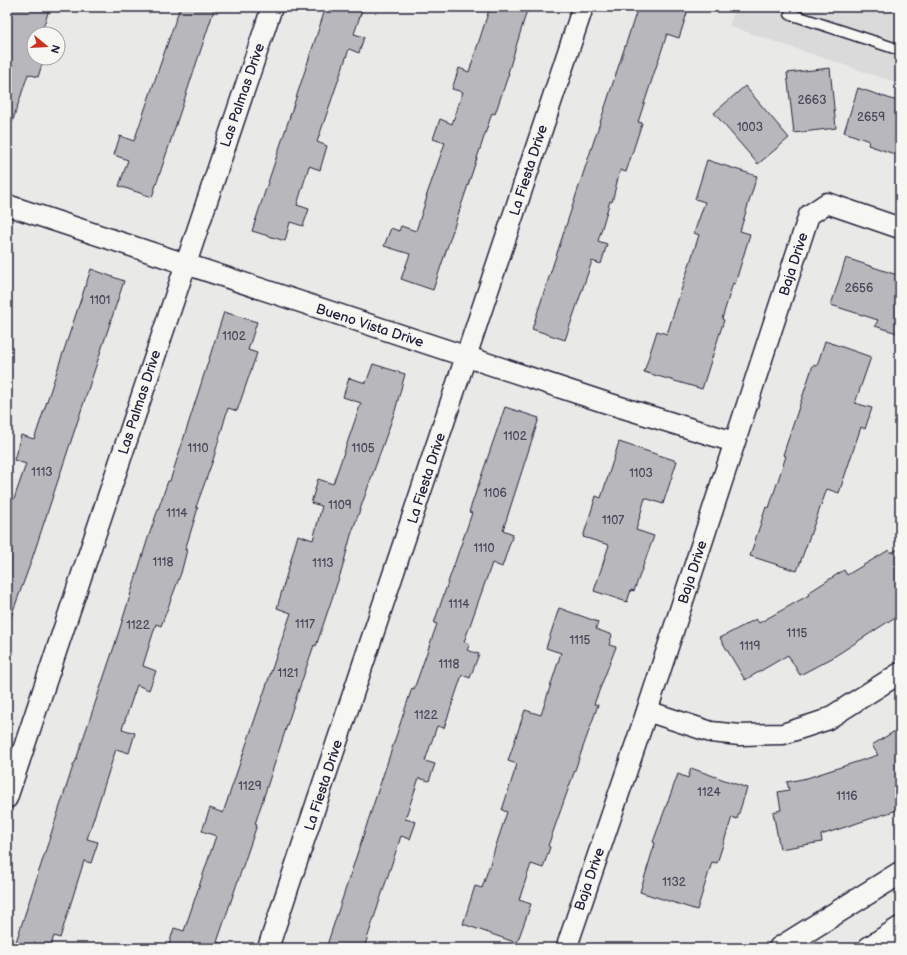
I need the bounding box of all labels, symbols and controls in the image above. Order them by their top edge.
north arrow [26,26,66,66]
street label: Las Palmas Drive [217,41,268,149]
text: N [48,43,62,55]
house number: 2663 [797,93,827,108]
house number: 2659 [857,110,885,125]
house number: 1003 [737,120,763,135]
street label: La Fiesta Drive [506,123,551,218]
street label: Baja Drive [775,230,812,298]
house number: 2656 [845,281,873,296]
house number: 1101 [90,293,111,308]
street label: Bueno Vista Drive [314,300,426,351]
house number: 1102 [222,329,246,344]
street label: Las Palmas Drive [115,348,164,456]
house number: 1102 [503,429,527,444]
street label: La Fiesta Drive [404,431,449,526]
house number: 1110 [188,441,209,456]
house number: 1105 [351,441,375,456]
house number: 1113 [31,465,53,480]
house number: 1103 [629,466,653,481]
house number: 1106 [483,486,507,501]
house number: 1109 [328,498,352,513]
house number: 1114 [166,506,188,521]
house number: 1107 [602,513,624,528]
street label: Baja Drive [674,538,711,606]
house number: 1110 [474,541,495,556]
house number: 1118 [153,555,173,570]
house number: 1113 [312,556,334,571]
house number: 1114 [448,597,470,612]
house number: 1117 [295,617,315,632]
house number: 1122 [126,618,150,633]
house number: 1115 [787,626,808,641]
house number: 1115 [570,633,591,648]
house number: 1119 [740,639,760,654]
house number: 1118 [439,657,459,672]
house number: 1121 [278,666,298,681]
house number: 1122 [414,708,438,723]
street label: La Fiesta Drive [301,738,346,833]
house number: 1129 [238,779,262,794]
house number: 1124 [697,785,721,800]
house number: 1116 [836,789,858,804]
street label: Baja Drive [571,845,608,913]
house number: 1132 [662,875,686,890]

